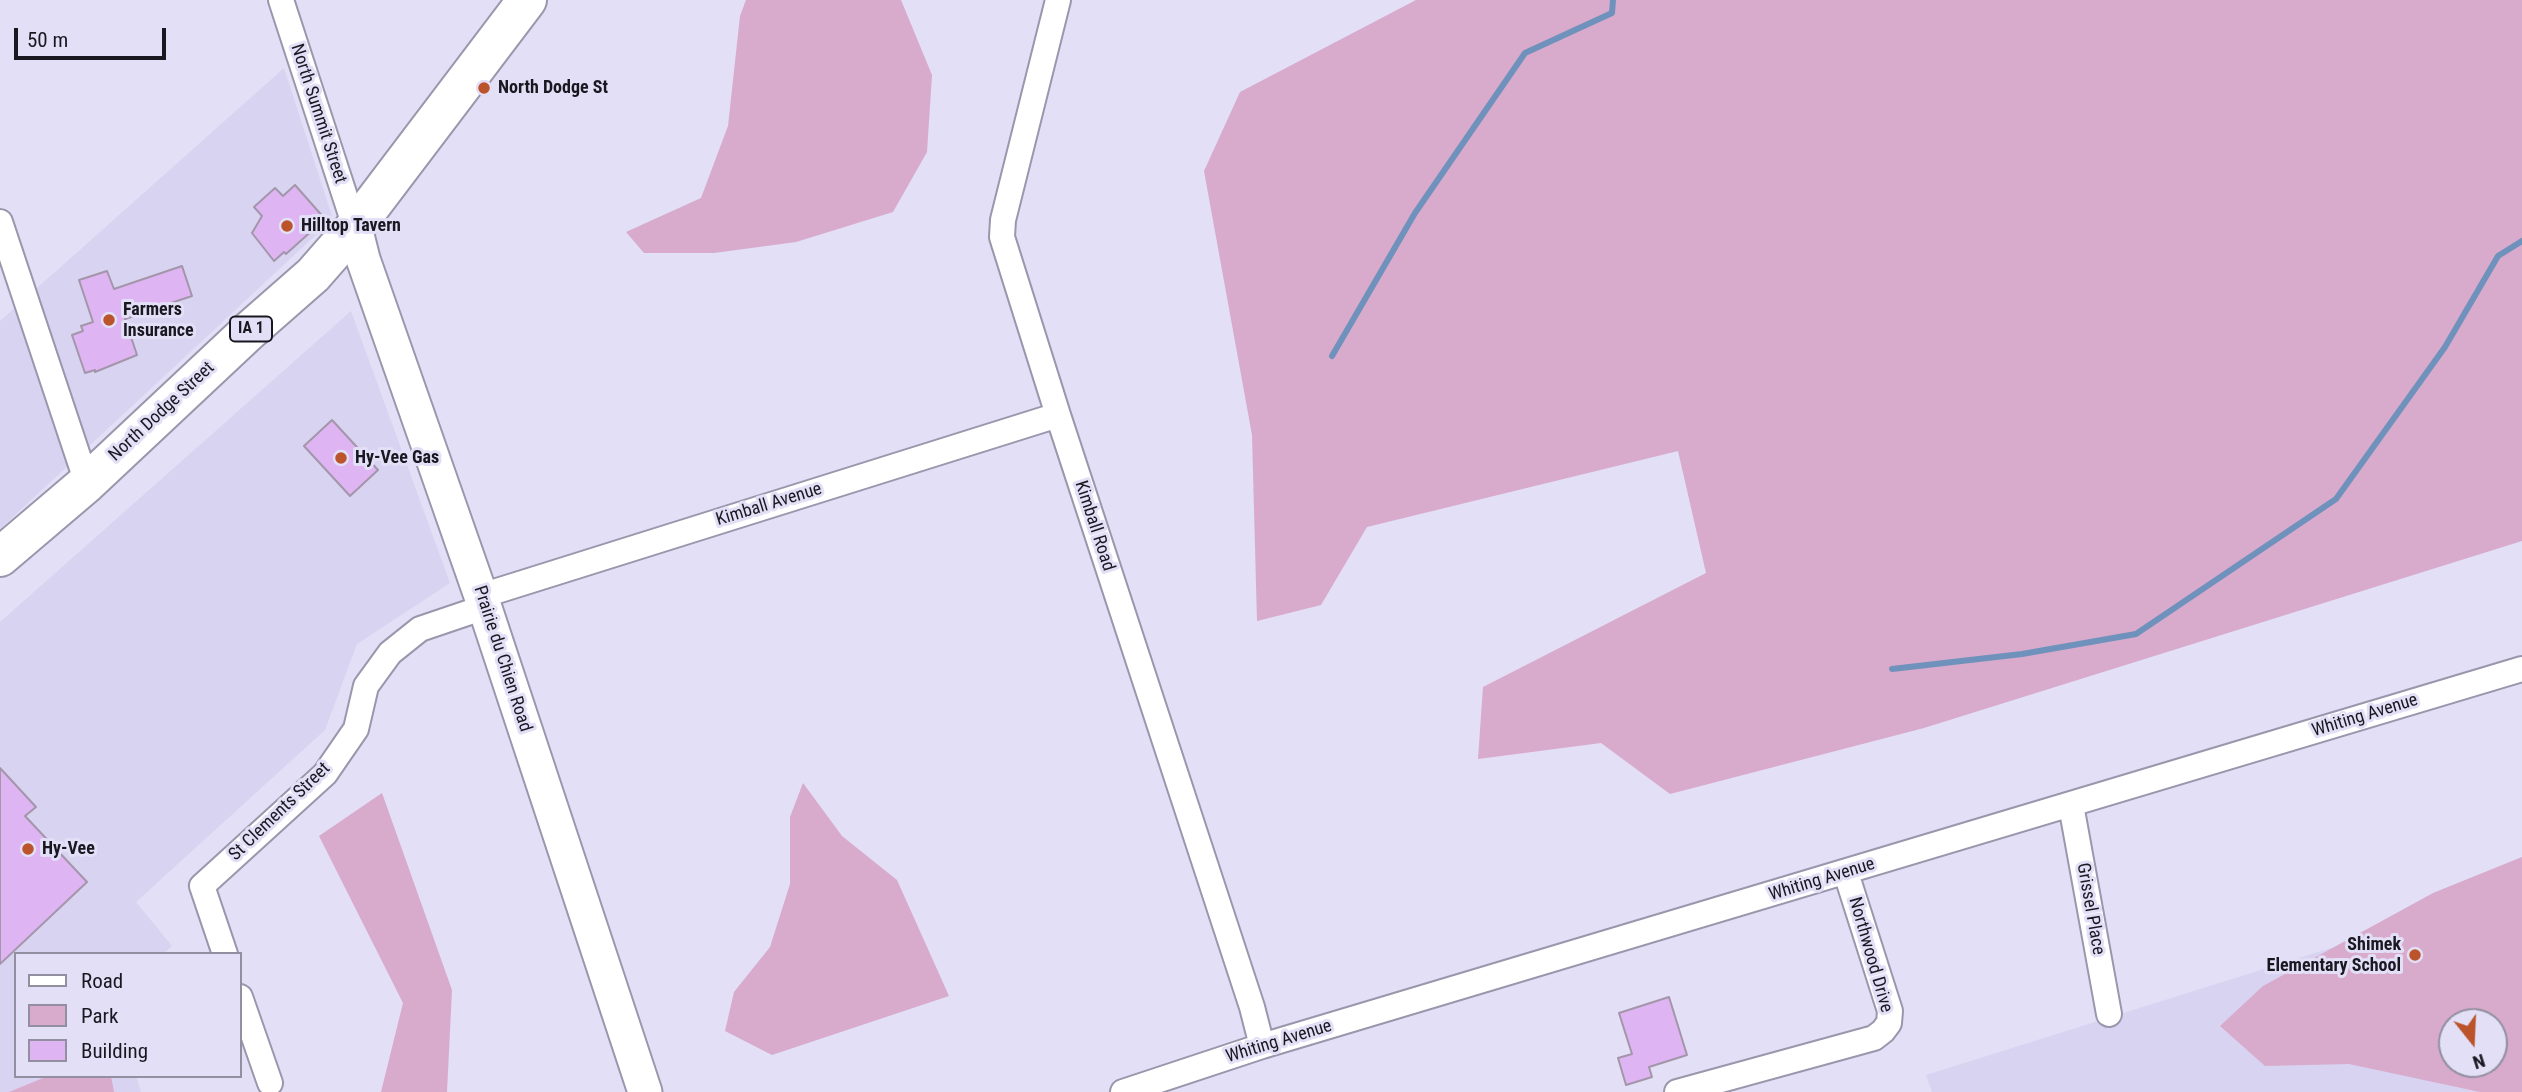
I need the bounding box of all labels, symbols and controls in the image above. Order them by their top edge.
scale bar [18,14,170,58]
text: 50 m [27,28,68,52]
street label: North Summit Street [285,42,351,186]
place label: North Dodge St [498,77,608,99]
marker: North Dodge St [476,80,492,96]
place label: Hilltop Tavern [301,215,401,237]
marker: Hilltop Tavern [279,218,295,234]
place label: Farmers Insurance [123,299,194,342]
marker: Farmers Insurance [101,312,117,328]
road number: IA 1 [230,316,272,342]
street label: North Dodge Street [105,358,219,466]
place label: Hy-Vee Gas [355,447,439,469]
marker: Hy-Vee Gas [333,450,349,466]
street label: Kimball Road [1069,478,1119,574]
street label: Kimball Avenue [714,479,824,531]
street label: Prairie du Chien Road [468,583,536,735]
street label: Whiting Avenue [2309,690,2421,742]
street label: St Clements Street [225,758,335,866]
place label: Hy-Vee [42,838,95,860]
marker: Hy-Vee [20,841,36,857]
street label: Whiting Avenue [1766,854,1878,906]
street label: Grissel Place [2071,861,2109,957]
street label: Northwood Drive [1843,895,1897,1015]
place label: Shimek Elementary School [2267,934,2401,976]
marker: Shimek Elementary School [2407,947,2423,963]
legend [14,952,242,1078]
text: Road [81,969,123,993]
text: Park [81,1004,118,1028]
north arrow [2438,1008,2508,1078]
street label: Whiting Avenue [1223,1016,1335,1068]
text: Building [81,1039,148,1063]
text: N [2470,1049,2488,1074]

